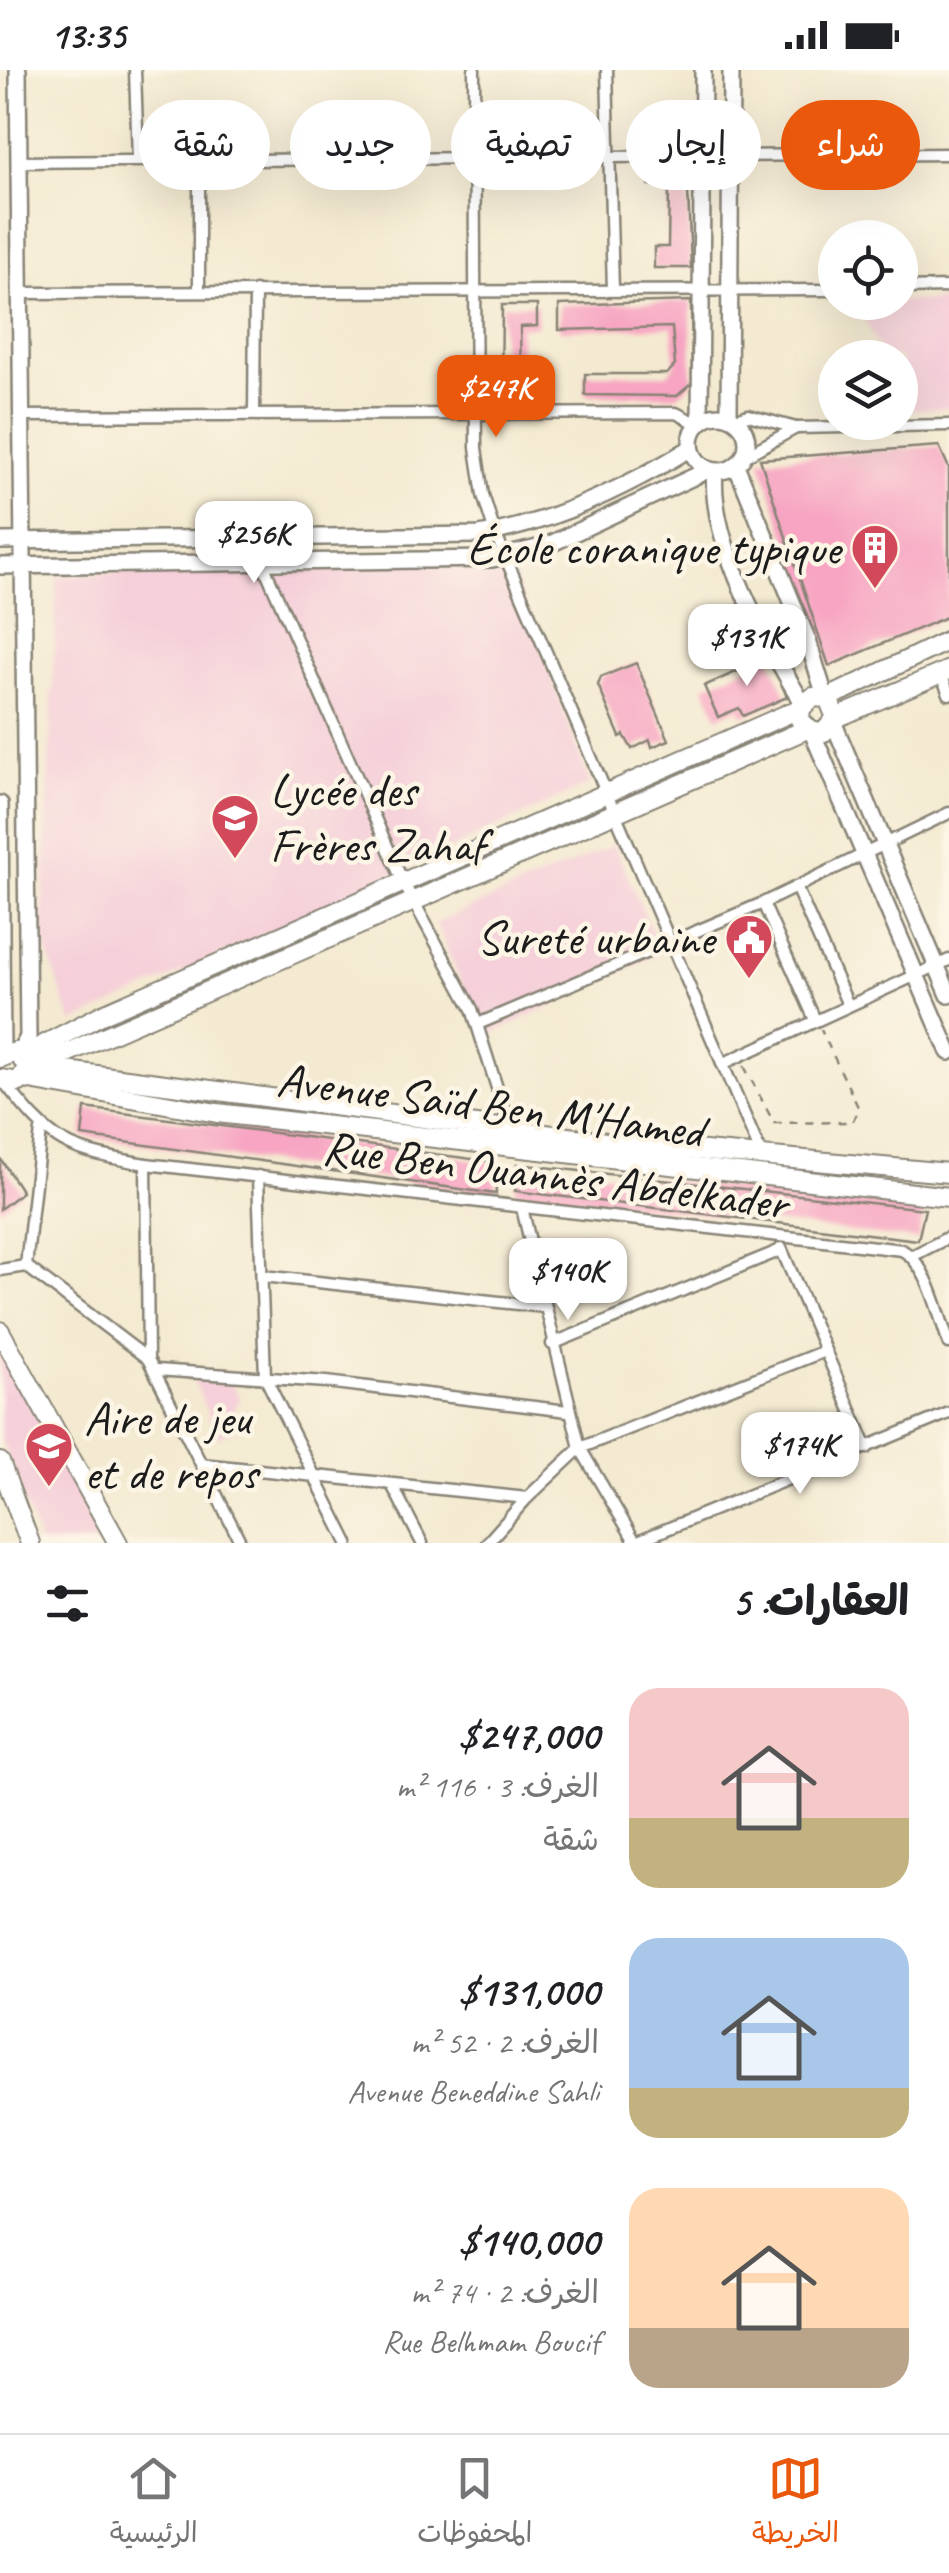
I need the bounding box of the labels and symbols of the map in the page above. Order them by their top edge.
pin: $247K [426,355,566,440]
pin: $256K [184,501,324,586]
place label: École coranique typique [467,518,843,578]
building icon: École coranique typique [849,522,901,590]
pin: $131K [677,604,817,689]
place label: Lycée des Frères Zahaf [270,760,495,875]
school or university icon: Lycée des Frères Zahaf [209,792,261,860]
place label: Sureté urbaine [477,908,717,968]
public building icon: Sureté urbaine [723,912,775,980]
street label: Avenue Saïd Ben M'Hamed [274,1049,713,1162]
street label: Rue Ben Ouannès Abdelkader [320,1117,795,1234]
pin: $140K [498,1238,638,1323]
place label: Aire de jeu et de repos [84,1388,261,1503]
pin: $174K [730,1412,870,1497]
school or university icon: Aire de jeu et de repos [23,1420,75,1488]

